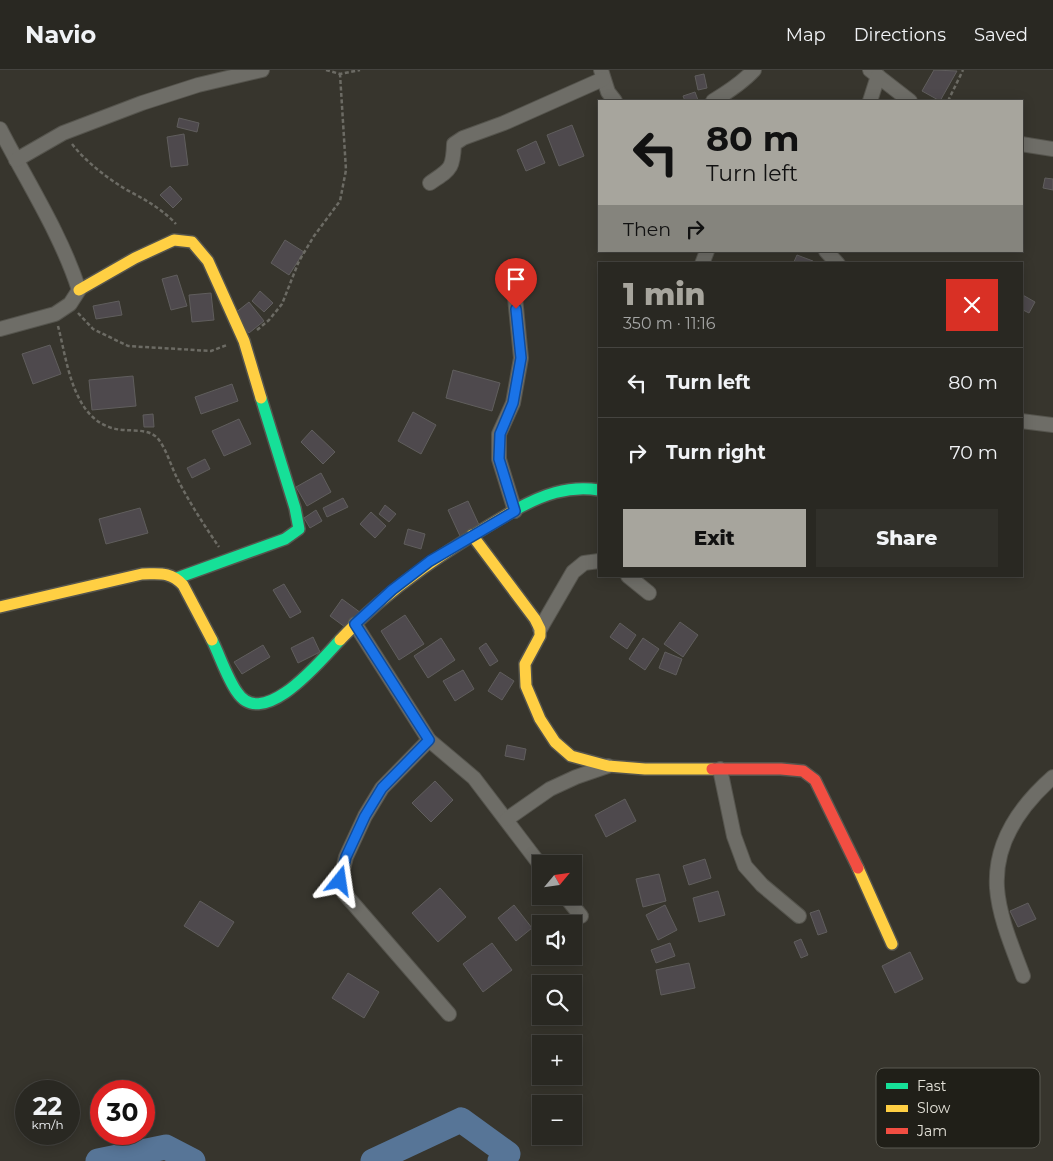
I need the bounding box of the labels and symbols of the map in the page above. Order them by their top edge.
pin [495,258,537,309]
position arrow [313,854,365,906]
north arrow [532,855,582,905]
legend [876,1068,1040,1148]
text: Fast [917,1077,947,1095]
speed limit sign: 30 [90,1080,155,1145]
text: Slow [917,1099,951,1117]
text: Jam [916,1122,947,1140]

